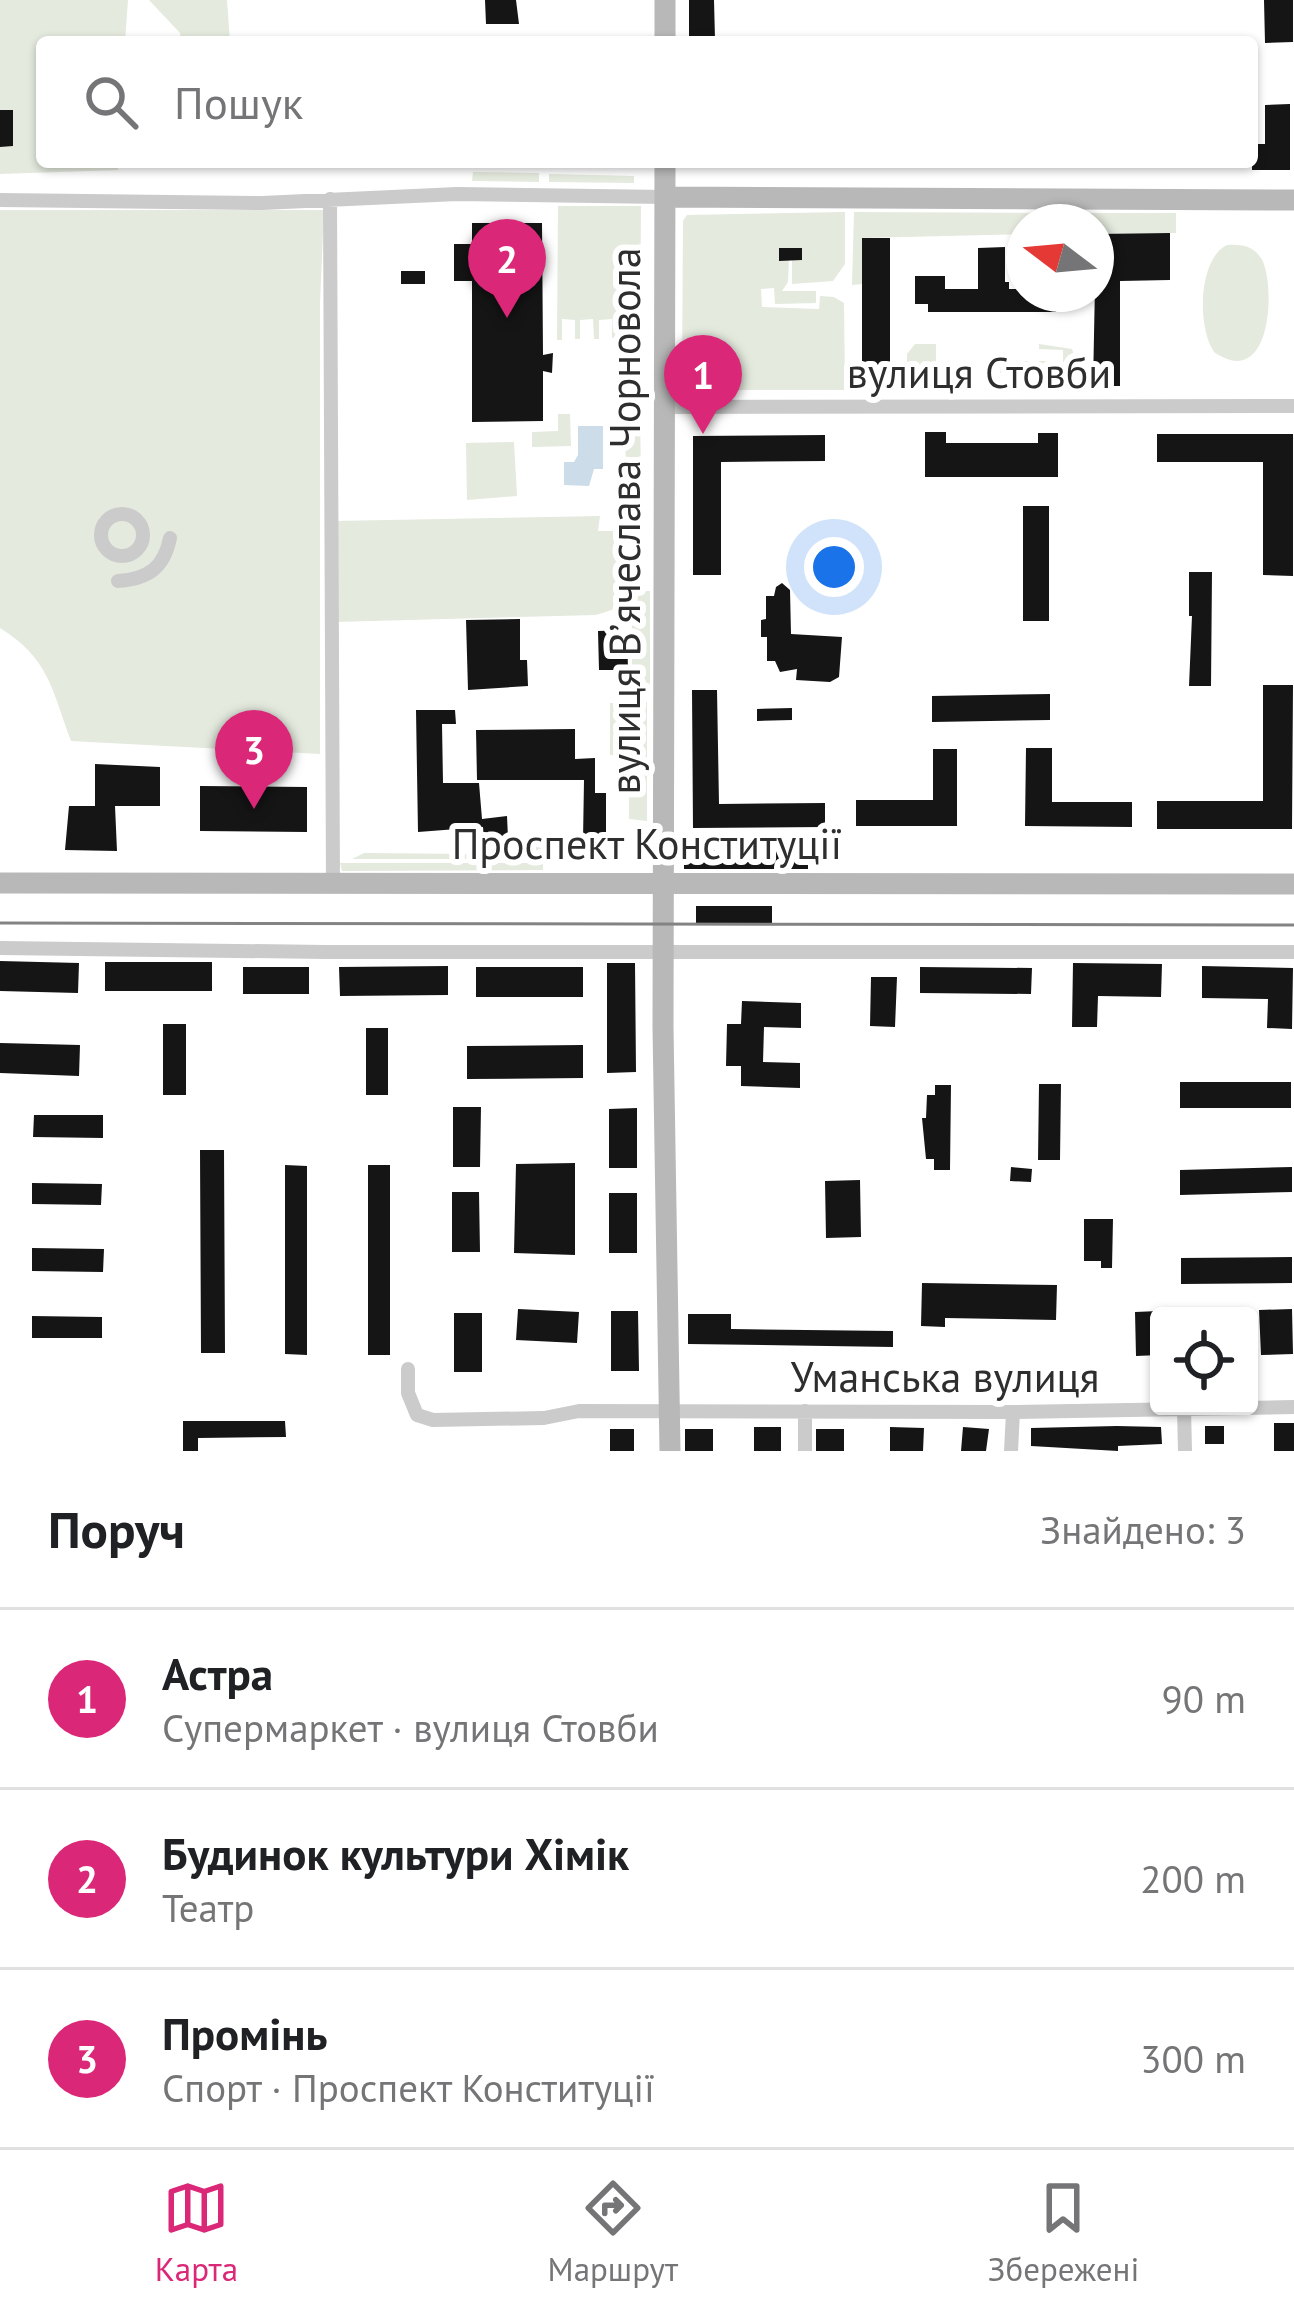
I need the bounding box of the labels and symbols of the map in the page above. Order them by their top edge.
north arrow [1006,204,1114,312]
pin: 2 [468,219,546,318]
street label: вулиця Вʼячеслава Чорновола [597,247,652,795]
pin: 1 [664,335,742,434]
street label: вулиця Стовби [847,345,1111,400]
your location [804,537,864,597]
pin: 3 [215,710,293,809]
street label: Проспект Конституції [452,816,842,871]
street label: Уманська вулиця [790,1349,1100,1404]

